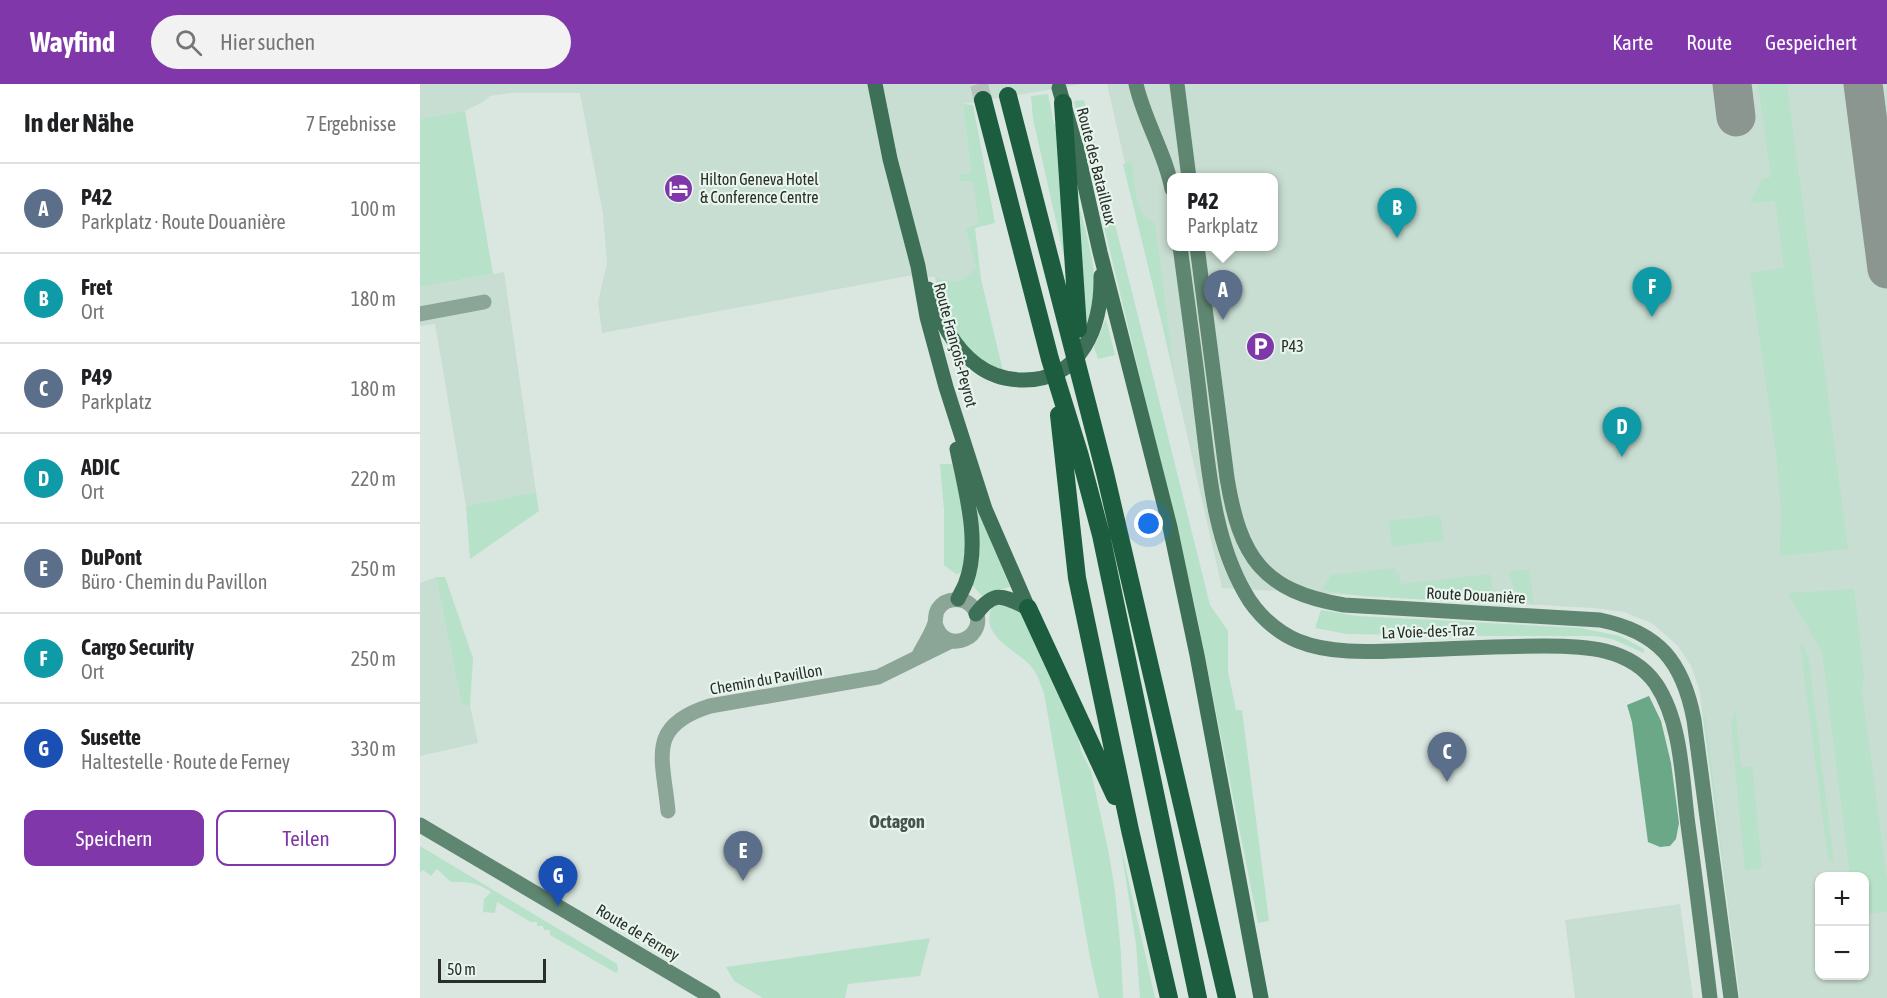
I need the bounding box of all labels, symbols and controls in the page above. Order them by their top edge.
search box [151,15,571,69]
text: Wayfind [30,26,115,58]
icon: search [172,26,205,59]
text: Hier suchen [220,29,315,55]
text: Karte [1612,30,1653,54]
text: Route [1686,30,1732,54]
text: Gespeichert [1765,30,1857,54]
street label: Route des Batailleux [1074,105,1120,227]
text: In der Nähe [24,108,134,138]
text: 7 Ergebnisse [306,112,396,135]
place label: Hilton Geneva Hotel & Conference Centre [700,170,819,206]
hotel icon: Hilton Geneva Hotel & Conference Centre [663,172,695,204]
popup [1167,173,1278,251]
text: P42 [81,184,112,210]
text: P42 [1187,188,1219,214]
pin: B [1378,188,1416,238]
text: A [39,197,48,220]
text: 100 m [351,197,396,220]
text: Parkplatz · Route Douanière [81,210,286,233]
text: Parkplatz [1187,214,1258,237]
pin: F [1632,268,1672,317]
pin: A [1204,270,1242,320]
text: Fret [81,274,112,300]
street label: Route François-Peyrot [930,281,981,410]
text: B [39,287,48,310]
text: 180 m [351,287,396,310]
text: Ort [81,300,104,323]
parking icon: P43 [1244,330,1276,362]
place label: P43 [1281,337,1304,355]
text: P49 [81,364,112,390]
text: C [39,377,48,400]
text: 180 m [351,377,396,400]
text: Parkplatz [81,390,151,413]
pin: D [1602,408,1642,457]
text: ADIC [81,454,120,480]
text: D [38,467,49,490]
text: 220 m [351,467,396,490]
text: Ort [81,480,104,503]
your location [1134,509,1163,538]
text: DuPont [81,544,142,570]
text: E [39,557,48,580]
text: 250 m [351,557,396,580]
text: Büro · Chemin du Pavillon [81,570,267,593]
street label: Route Douanière [1426,583,1526,607]
street label: La Voie-des-Traz [1381,620,1475,642]
text: Cargo Security [81,634,194,660]
text: F [39,647,48,670]
text: 250 m [351,647,396,670]
text: Ort [81,660,104,683]
street label: Chemin du Pavillon [708,660,824,698]
text: Susette [81,724,141,750]
pin: C [1428,732,1466,782]
text: G [38,737,49,760]
text: 330 m [351,737,396,760]
text: Haltestelle · Route de Ferney [81,750,290,773]
button: Speichern [24,810,204,866]
button: Teilen [216,810,396,866]
district label: Octagon [869,811,925,832]
pin: E [724,832,762,881]
pin: G [538,856,578,906]
map controls [1815,872,1869,980]
button: + [1815,872,1869,926]
street label: Route de Ferney [593,900,683,965]
button: − [1815,926,1869,980]
scale bar [438,956,546,984]
text: 50 m [447,960,476,978]

